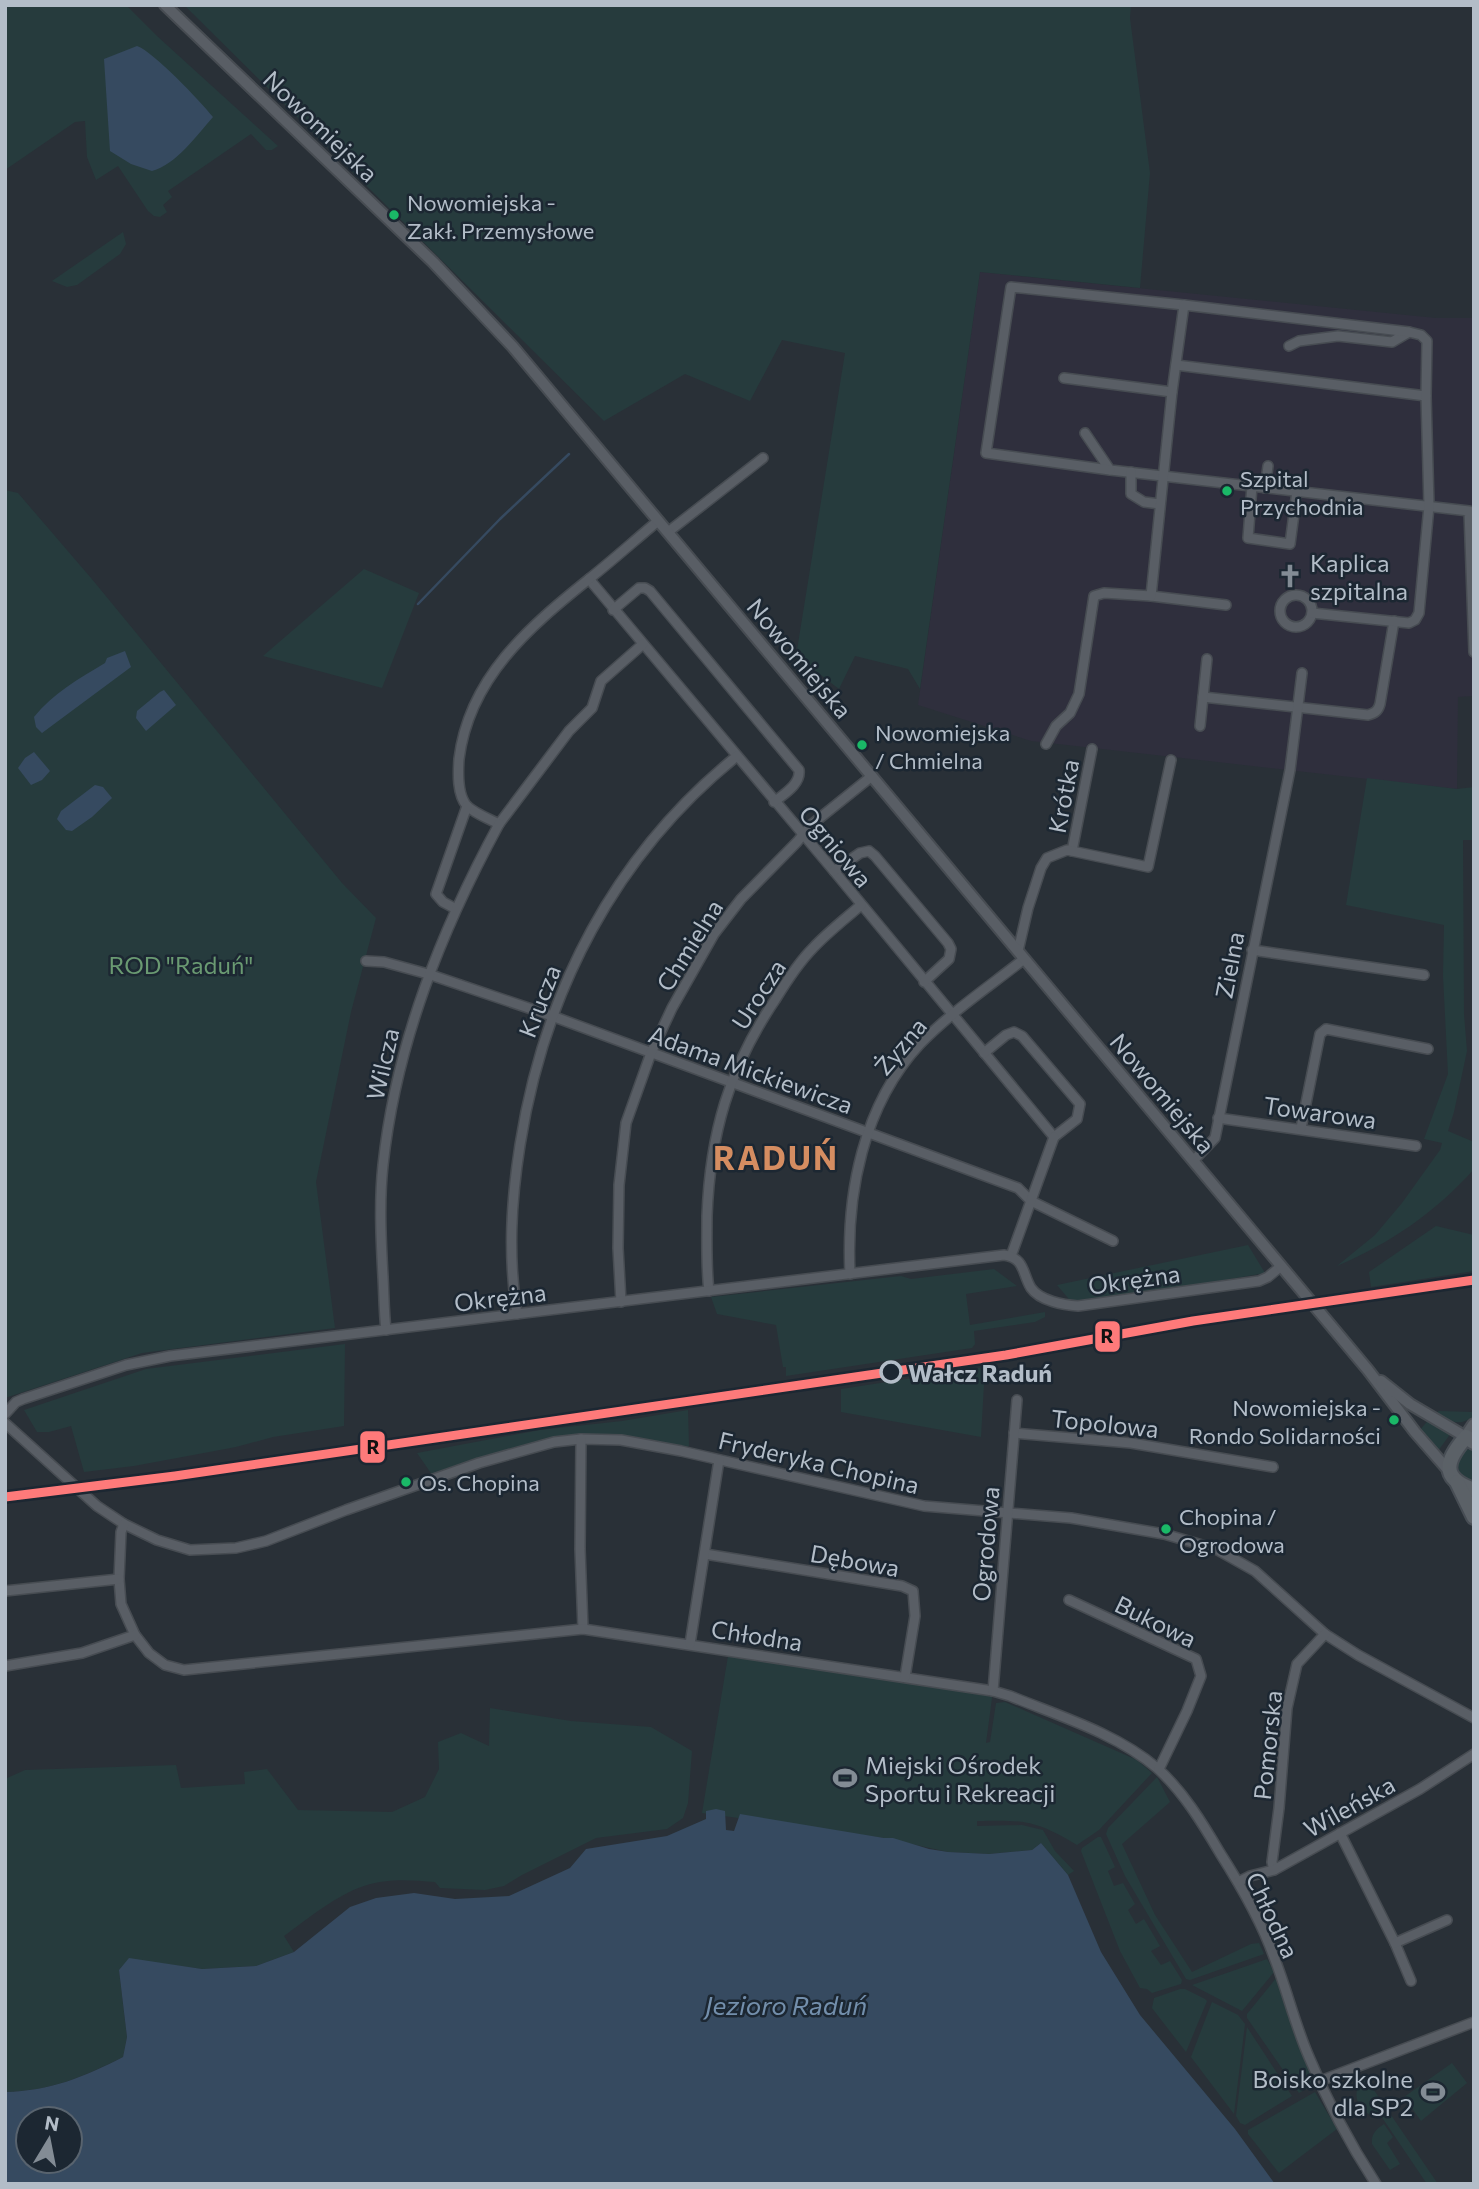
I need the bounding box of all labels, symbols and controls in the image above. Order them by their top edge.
street label: Nowomiejska [258,64,384,188]
place label: Nowomiejska - Zakł. Przemysłowe [407,189,594,244]
marker: Nowomiejska - Zakł. Przemysłowe [387,208,401,222]
place label: Szpital Przychodnia [1240,465,1364,520]
marker: Szpital Przychodnia [1220,484,1234,498]
place label: Kaplica szpitalna [1310,548,1408,605]
church icon: Kaplica szpitalna [1276,562,1304,590]
street label: Nowomiejska [741,592,859,724]
place label: Nowomiejska / Chmielna [875,719,1010,774]
marker: Nowomiejska / Chmielna [855,738,869,752]
street label: Krótka [1042,756,1084,836]
street label: Ogniowa [793,799,879,893]
street label: Chmielna [650,894,728,996]
street label: Zielna [1208,929,1250,1001]
park label: ROD "Raduń" [108,950,254,979]
street label: Urocza [725,954,791,1034]
street label: Krucza [512,961,566,1041]
street label: Żyzna [868,1011,932,1081]
street label: Adama Mickiewicza [645,1019,857,1119]
street label: Wilcza [360,1025,404,1103]
street label: Nowomiejska [1104,1027,1222,1159]
street label: Towarowa [1262,1090,1378,1134]
district label: RADUŃ [713,1137,839,1177]
street label: Okrężna [1086,1258,1182,1300]
street label: Okrężna [452,1277,548,1317]
line badge: R [1094,1320,1121,1353]
text: R [1100,1324,1114,1347]
place label: Wałcz Raduń [908,1358,1052,1387]
marker: Wałcz Raduń [880,1361,902,1383]
place label: Nowomiejska - Rondo Solidarności [1189,1394,1381,1449]
street label: Topolowa [1050,1403,1160,1443]
marker: Nowomiejska - Rondo Solidarności [1387,1413,1401,1427]
street label: Fryderyka Chopina [716,1425,922,1499]
line badge: R [359,1430,386,1464]
text: R [366,1435,380,1458]
place label: Os. Chopina [419,1469,540,1496]
marker: Os. Chopina [399,1475,413,1489]
street label: Ogrodowa [966,1485,1004,1603]
place label: Chopina / Ogrodowa [1179,1503,1285,1558]
marker: Chopina / Ogrodowa [1159,1522,1173,1536]
street label: Dębowa [808,1538,902,1582]
street label: Bukowa [1111,1589,1201,1653]
street label: Chłodna [709,1613,805,1657]
street label: Pomorska [1247,1689,1287,1801]
place label: Miejski Ośrodek Sportu i Rekreacji [865,1750,1055,1807]
sports icon: Miejski Ośrodek Sportu i Rekreacji [831,1764,859,1792]
street label: Wileńska [1298,1769,1400,1843]
street label: Chłodna [1240,1867,1306,1963]
water label: Jezioro Raduń [703,1989,867,2020]
place label: Boisko szkolne dla SP2 [1253,2064,1413,2121]
sports icon: Boisko szkolne dla SP2 [1419,2078,1447,2106]
north arrow [14,2105,84,2175]
text: N [43,2110,61,2135]

